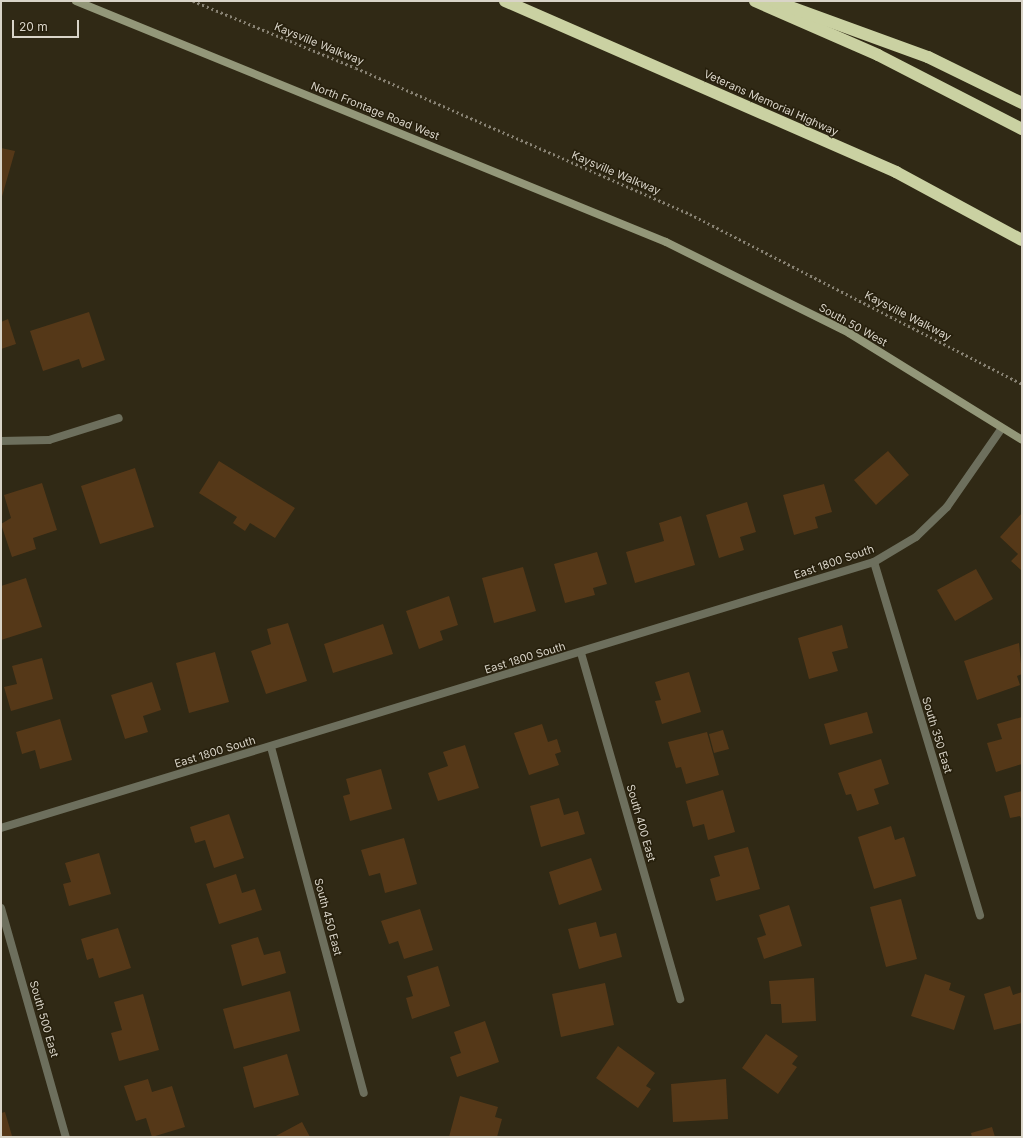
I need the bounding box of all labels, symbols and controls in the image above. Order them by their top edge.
scale bar [14,12,81,38]
text: 20 m [19,19,48,34]
street label: Kaysville Walkway [272,20,366,68]
street label: Veterans Memorial Highway [702,67,840,139]
street label: North Frontage Road West [309,79,441,143]
street label: Kaysville Walkway [569,148,663,198]
street label: Kaysville Walkway [862,288,954,344]
street label: South 50 West [816,301,890,349]
street label: East 1800 South [792,542,876,582]
street label: East 1800 South [483,639,567,677]
street label: South 350 East [919,695,955,775]
street label: East 1800 South [173,733,257,771]
street label: South 400 East [624,783,658,863]
street label: South 450 East [311,877,345,957]
street label: South 500 East [27,979,61,1059]

